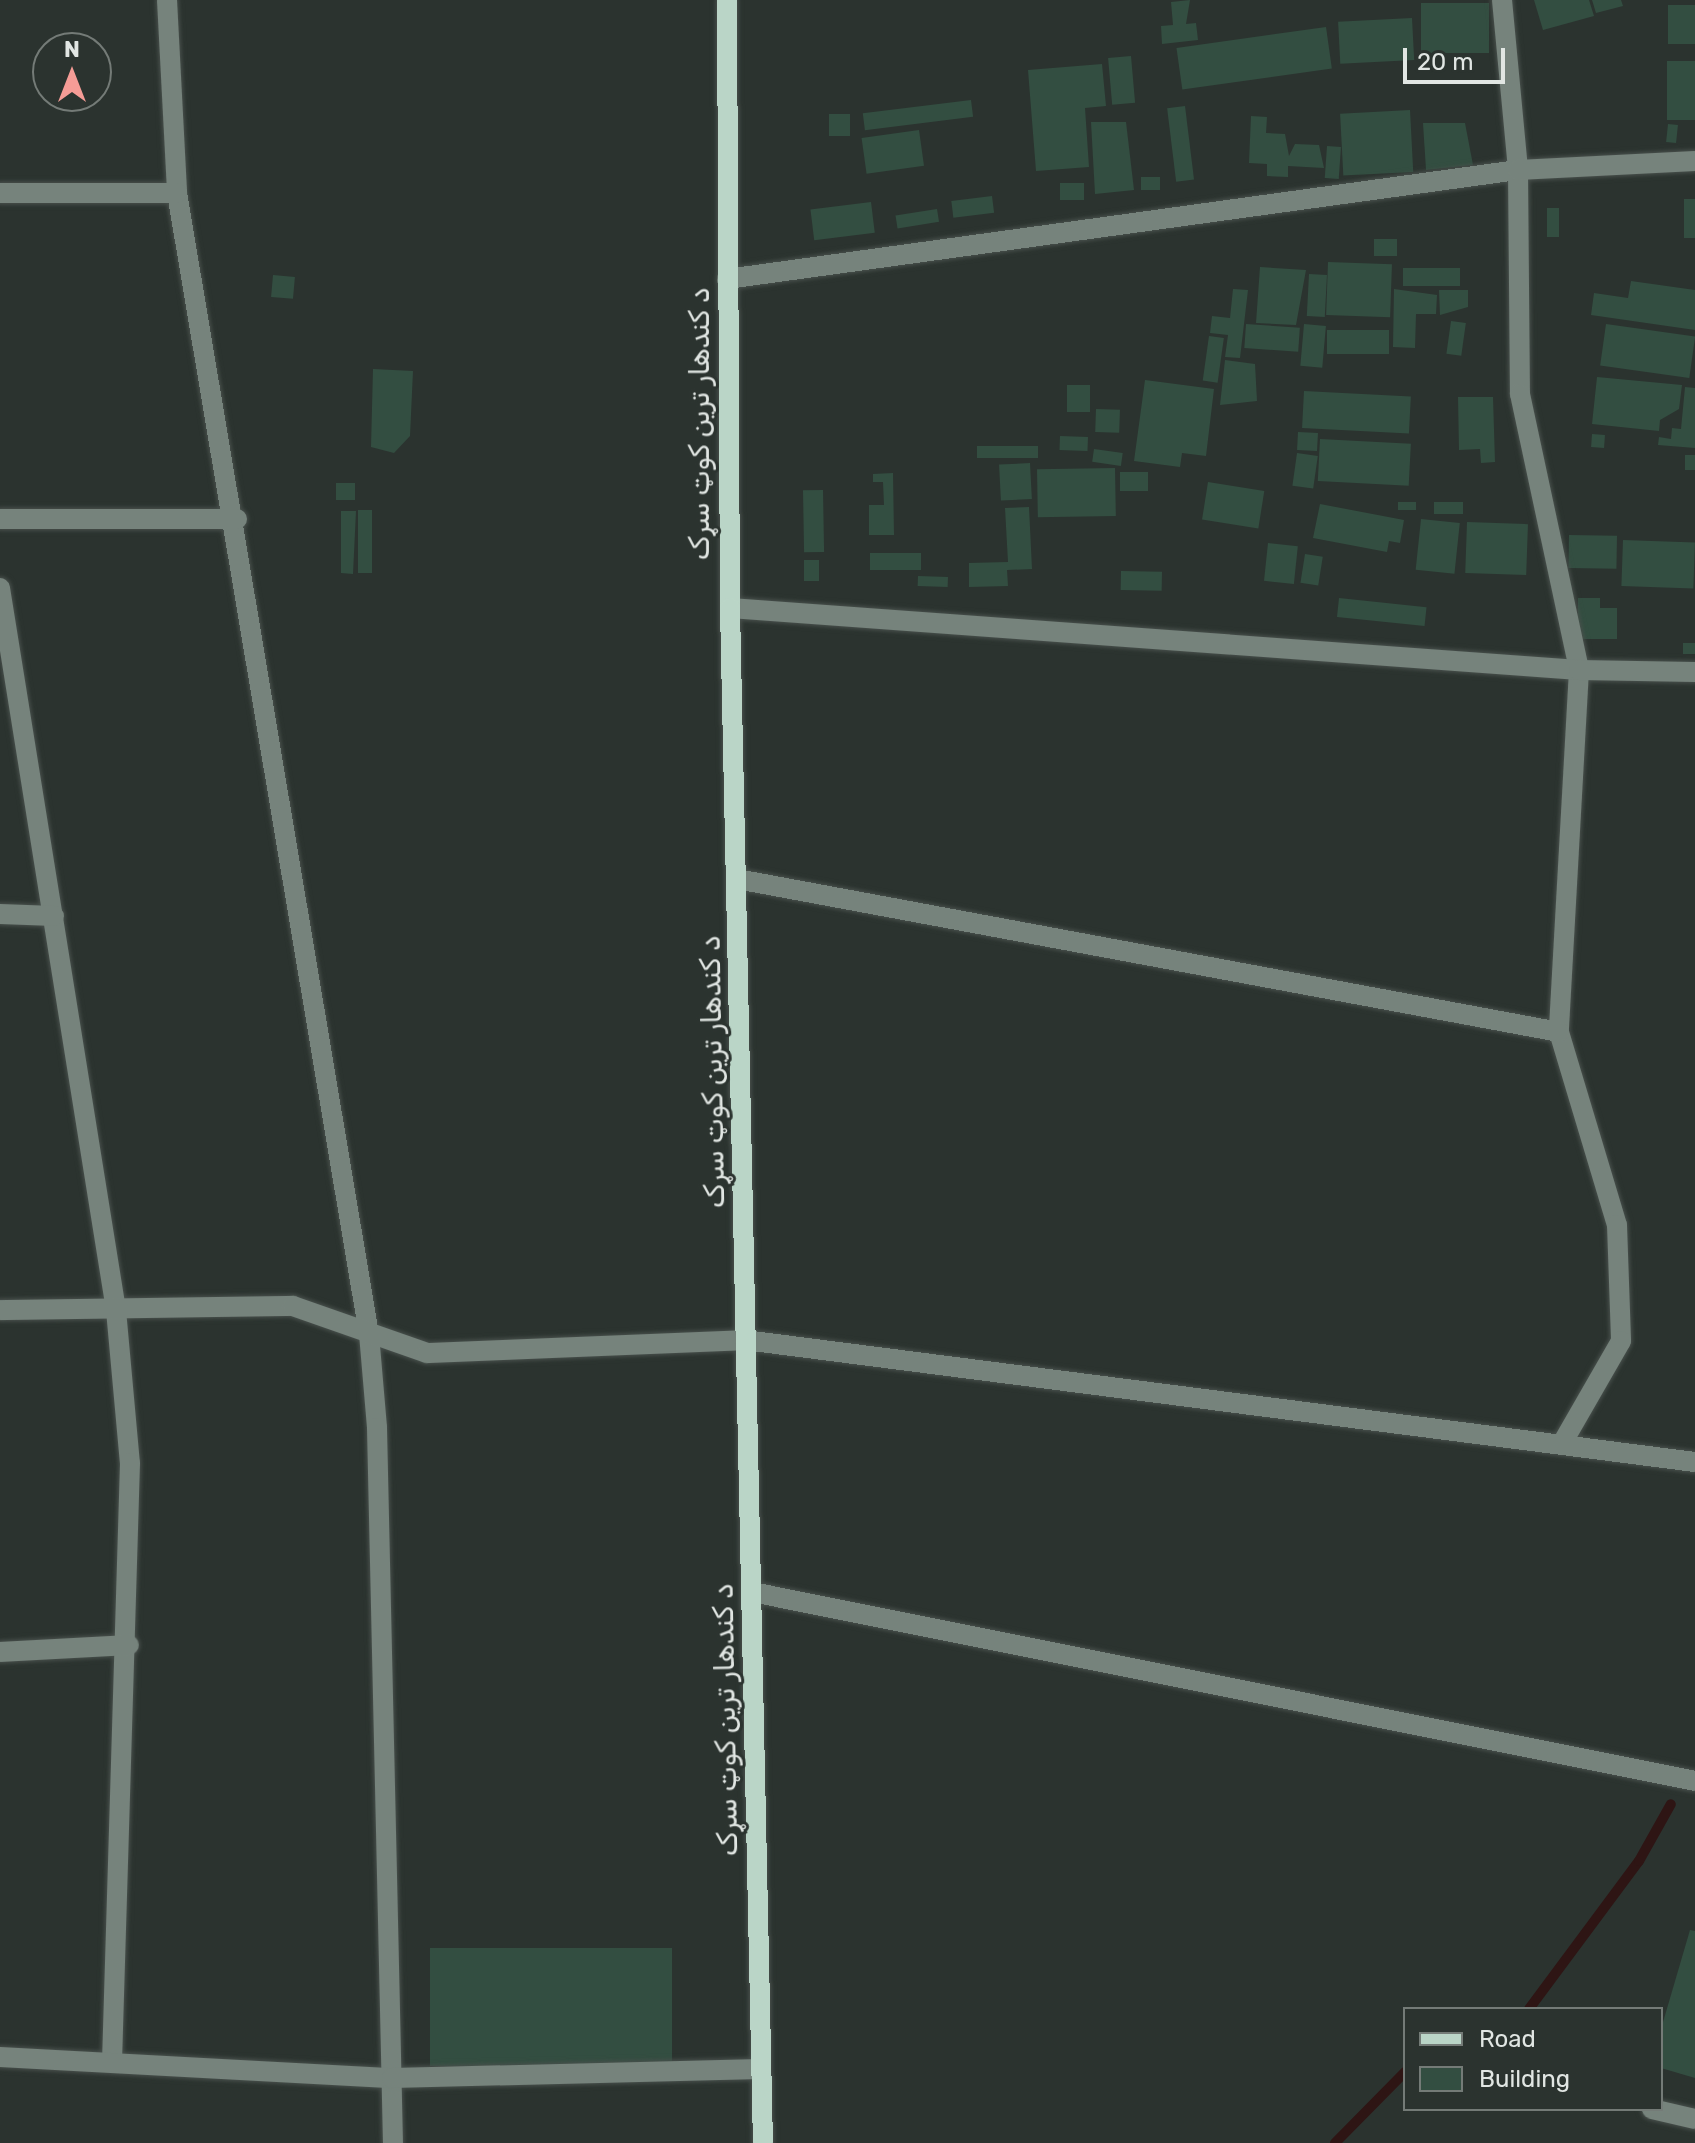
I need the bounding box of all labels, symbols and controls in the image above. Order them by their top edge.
north arrow [32,32,112,112]
scale bar [1407,32,1509,82]
text: N [64,36,80,63]
text: 20 m [1417,48,1474,76]
street label: د کندهار ترين کوټ سړک [683,288,717,560]
street label: د کندهار ترين کوټ سړک [694,935,732,1209]
street label: د کندهار ترين کوټ سړک [707,1583,745,1857]
legend [1403,2007,1663,2111]
text: Road [1479,2025,1536,2053]
text: Building [1479,2065,1570,2093]

